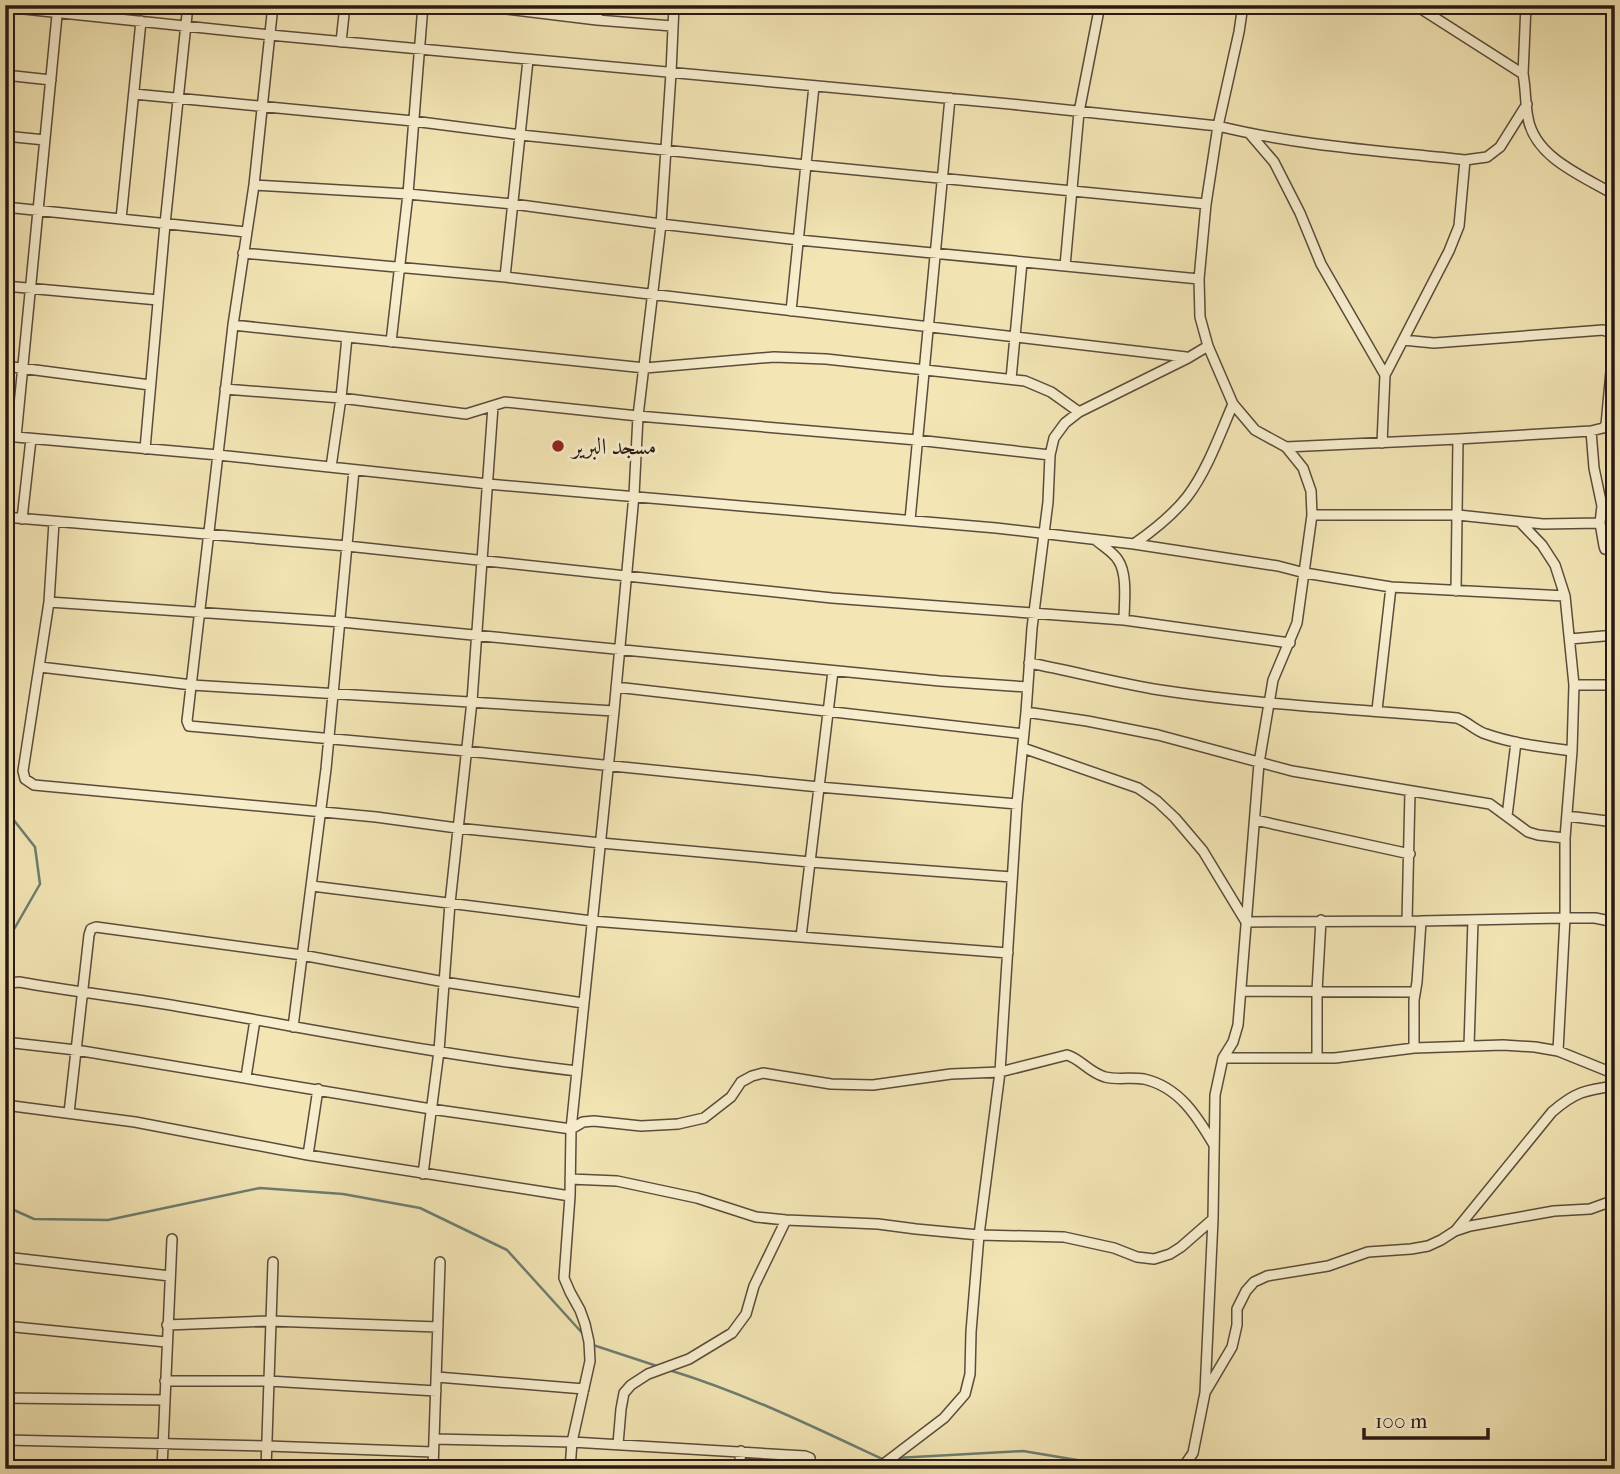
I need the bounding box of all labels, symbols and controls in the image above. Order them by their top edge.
place label: مسجد البرير [570,433,657,460]
marker: مسجد البرير [550,438,566,454]
scale bar [1364,1397,1489,1441]
text: 100 m [1375,1409,1428,1433]

